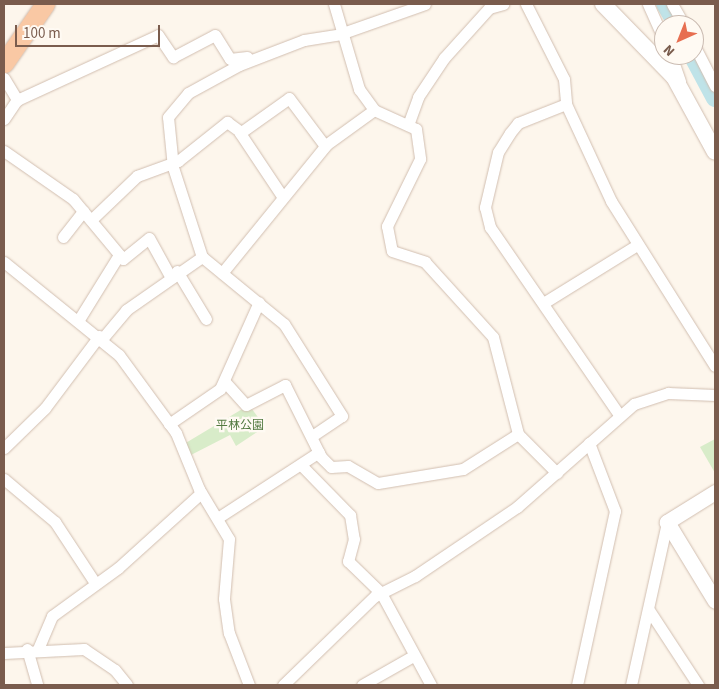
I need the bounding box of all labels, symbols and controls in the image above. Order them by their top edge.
scale bar [18,15,162,47]
north arrow [654,15,704,65]
text: 100 m [23,23,61,44]
text: N [659,40,680,60]
park label: 平林公園 [216,419,264,433]

